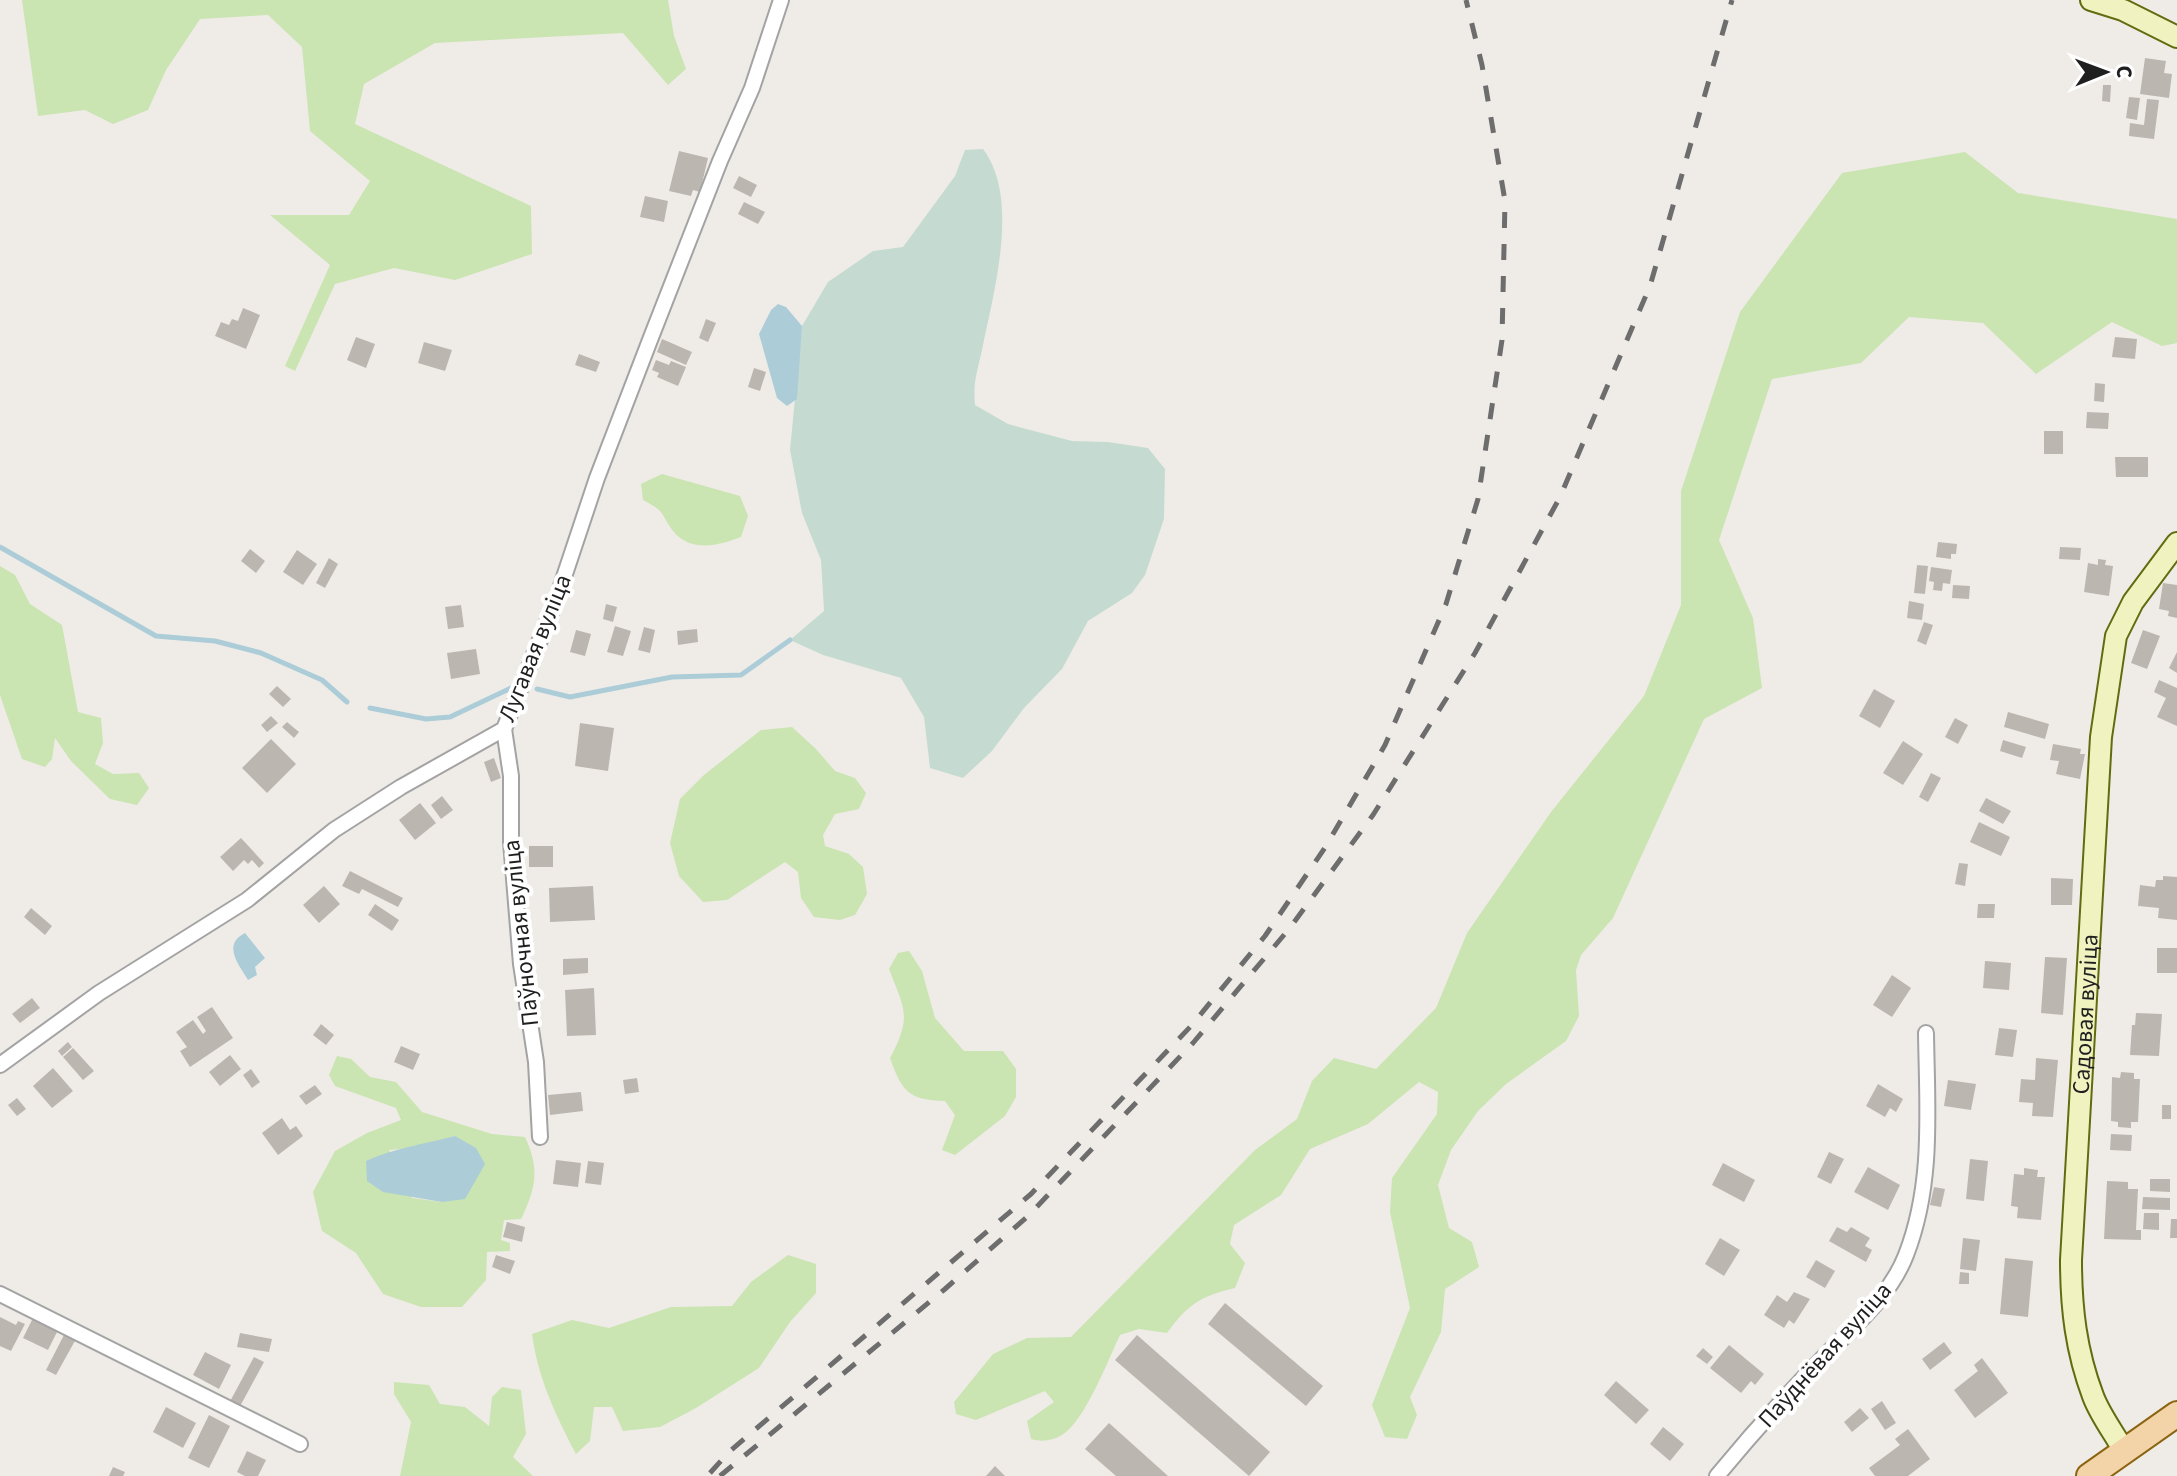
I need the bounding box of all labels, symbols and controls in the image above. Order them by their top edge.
north arrow [2065,32,2145,112]
text: С [2108,65,2140,79]
street label: Лугавая вуліца [489,569,581,727]
street label: Паўночная вуліца [494,838,548,1028]
street label: Садовая вуліца [2063,933,2107,1095]
street label: Паўднёвая вуліца [1750,1274,1900,1436]

